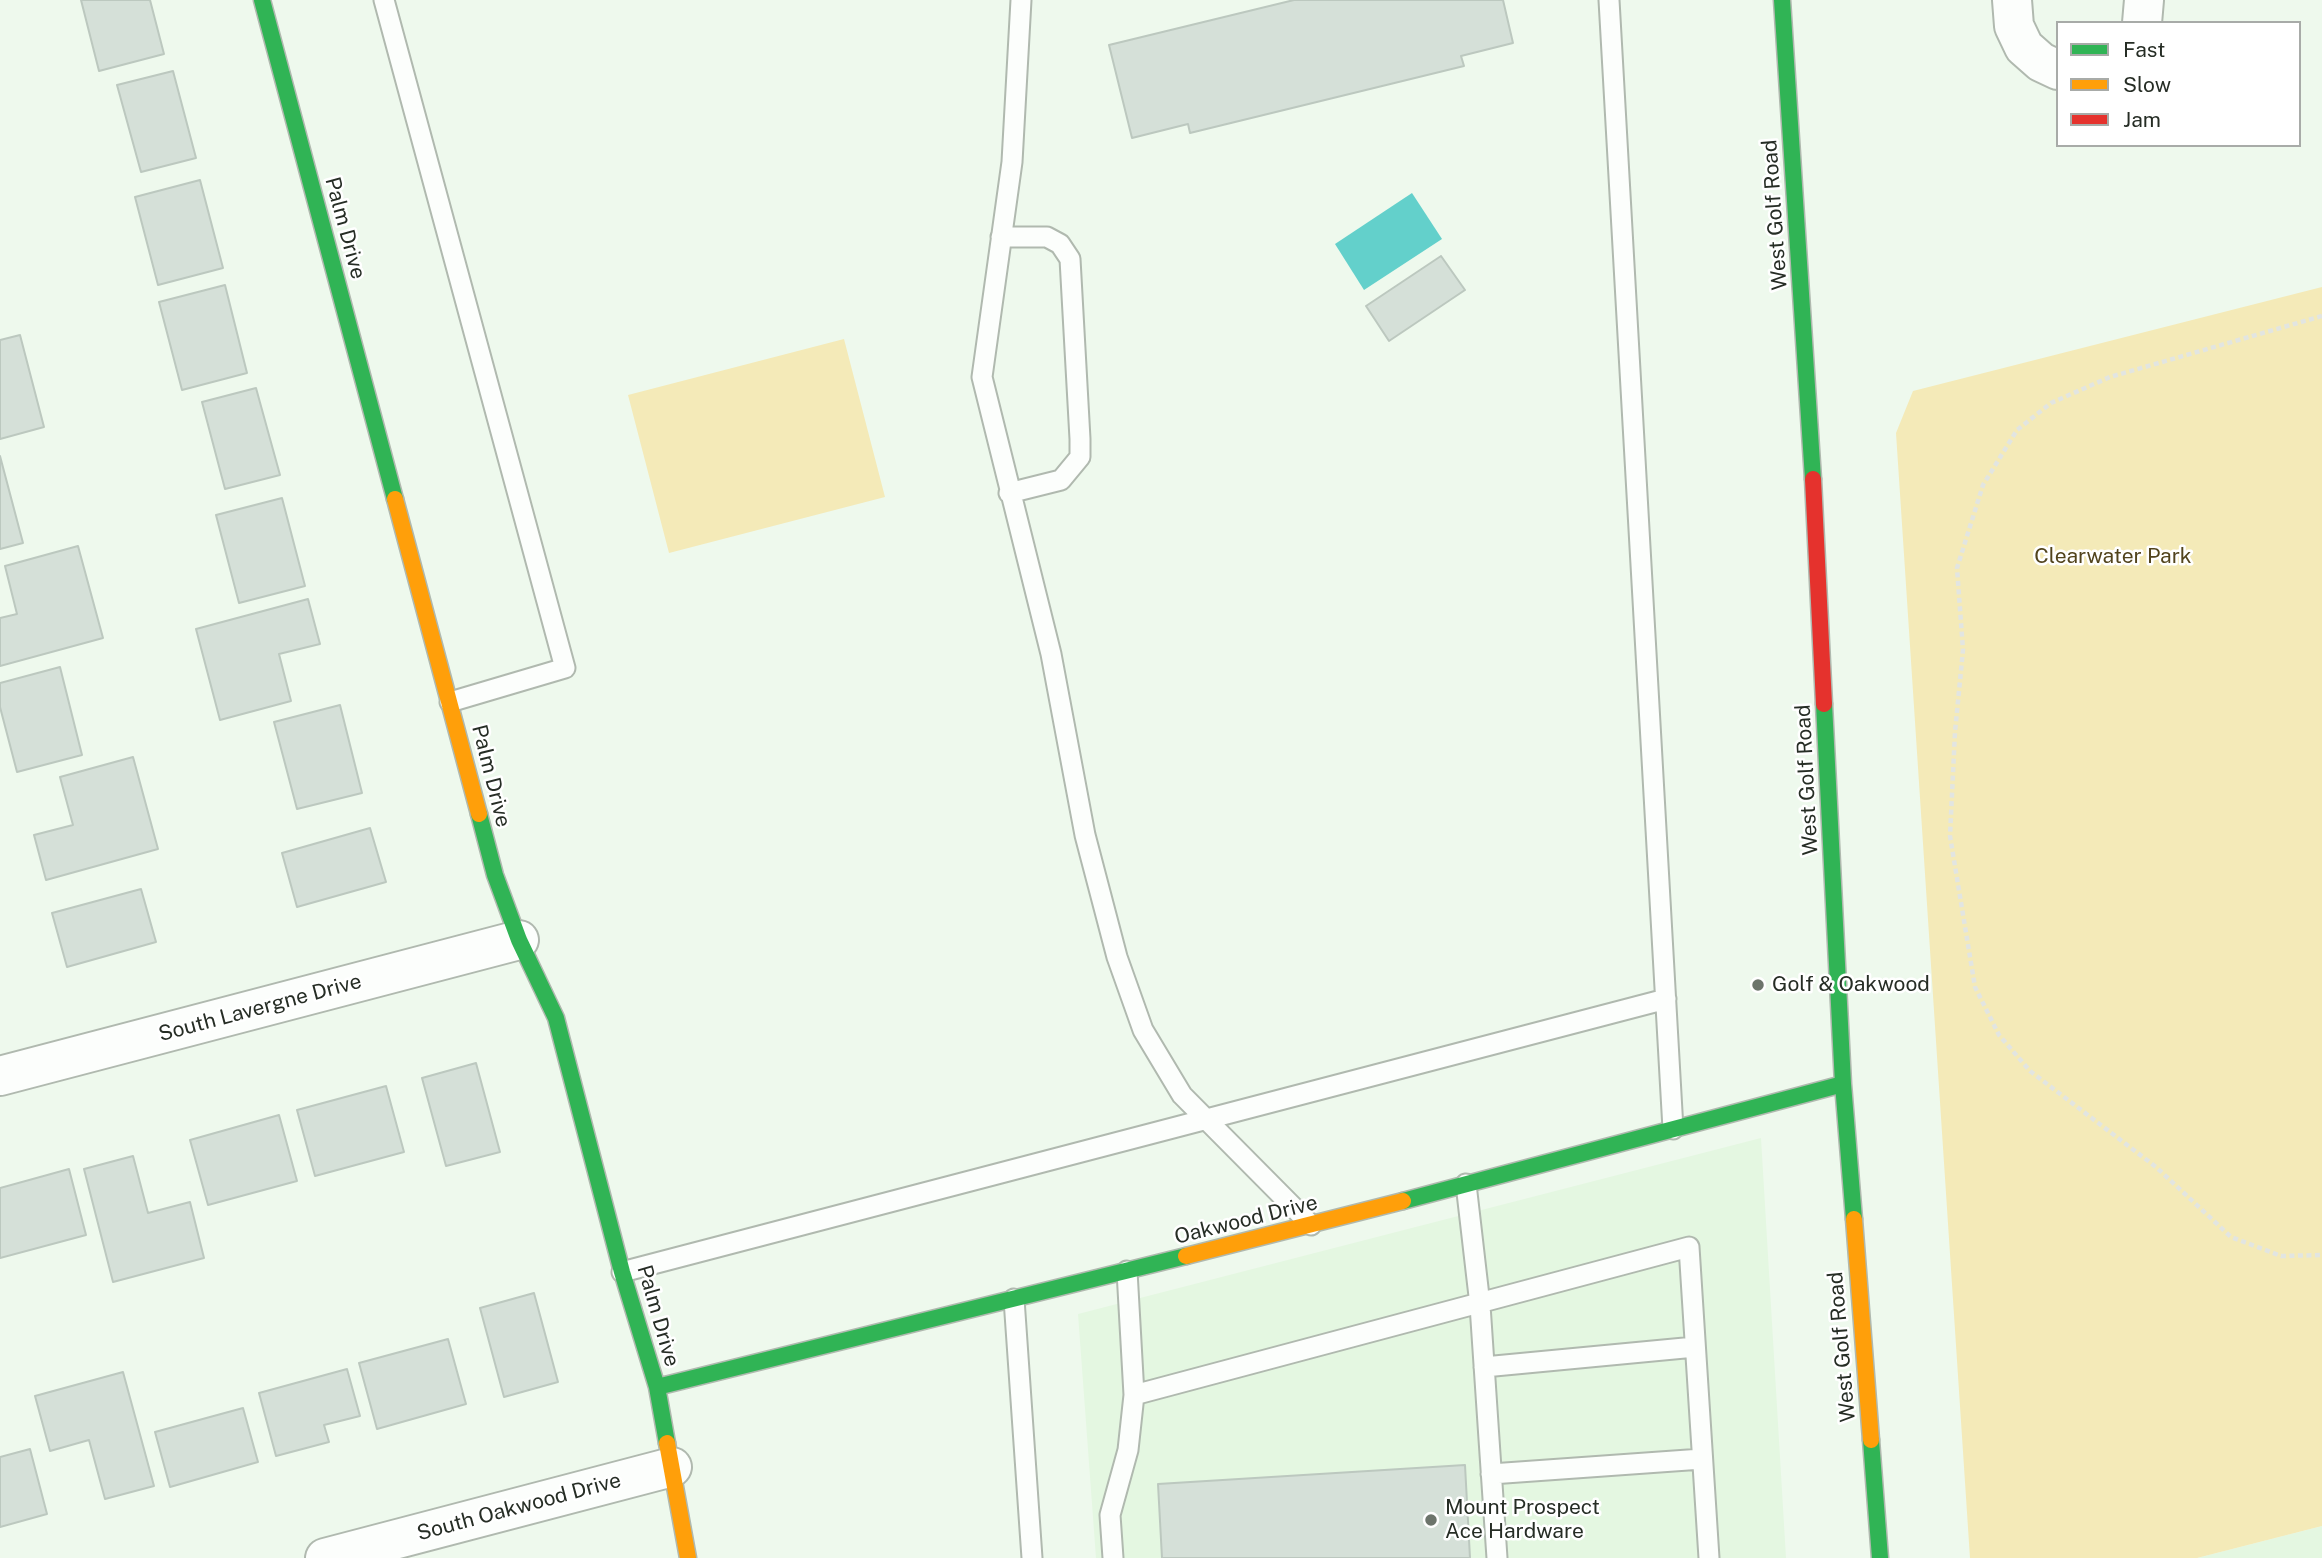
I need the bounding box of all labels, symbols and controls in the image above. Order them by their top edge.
legend [2056,21,2301,147]
text: Fast [2123,37,2165,62]
text: Slow [2123,72,2171,97]
text: Jam [2123,107,2161,132]
street label: West Golf Road [1757,139,1793,291]
street label: Palm Drive [319,174,371,282]
park label: Clearwater Park [2034,544,2192,570]
street label: West Golf Road [1790,704,1824,856]
street label: Palm Drive [466,722,516,830]
street label: South Lavergne Drive [156,969,364,1047]
place label: Golf & Oakwood [1772,972,1930,998]
marker: Golf & Oakwood [1750,977,1766,993]
street label: Oakwood Drive [1172,1190,1320,1250]
street label: Palm Drive [631,1262,685,1370]
street label: West Golf Road [1823,1271,1861,1423]
street label: South Oakwood Drive [414,1468,624,1546]
place label: Mount Prospect Ace Hardware [1445,1495,1600,1545]
marker: Mount Prospect Ace Hardware [1423,1512,1439,1528]

